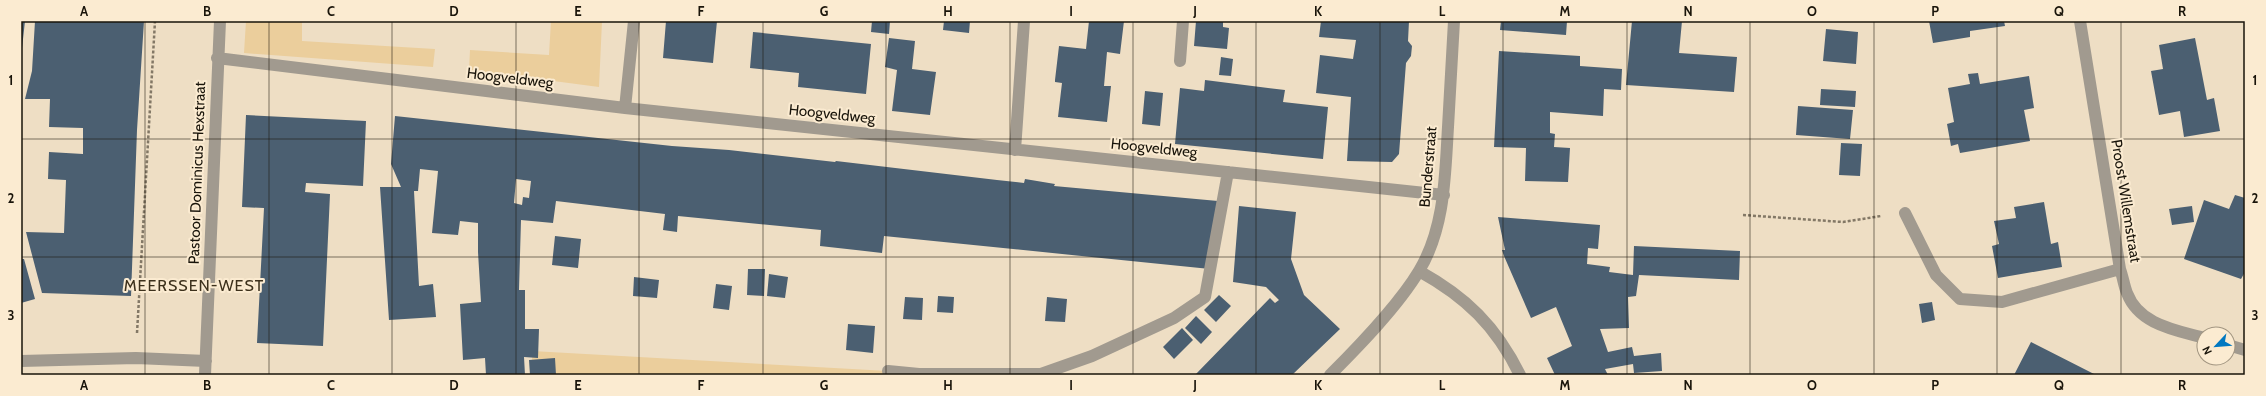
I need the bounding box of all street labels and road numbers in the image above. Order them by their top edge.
street label: Hoogveldweg [466,64,555,92]
street label: Pastoor Dominicus Hexstraat [185,81,209,265]
street label: Hoogveldweg [788,101,877,128]
street label: Bunderstraat [1416,126,1440,208]
street label: Hoogveldweg [1110,135,1199,162]
street label: Proost Willemstraat [2107,138,2145,264]

